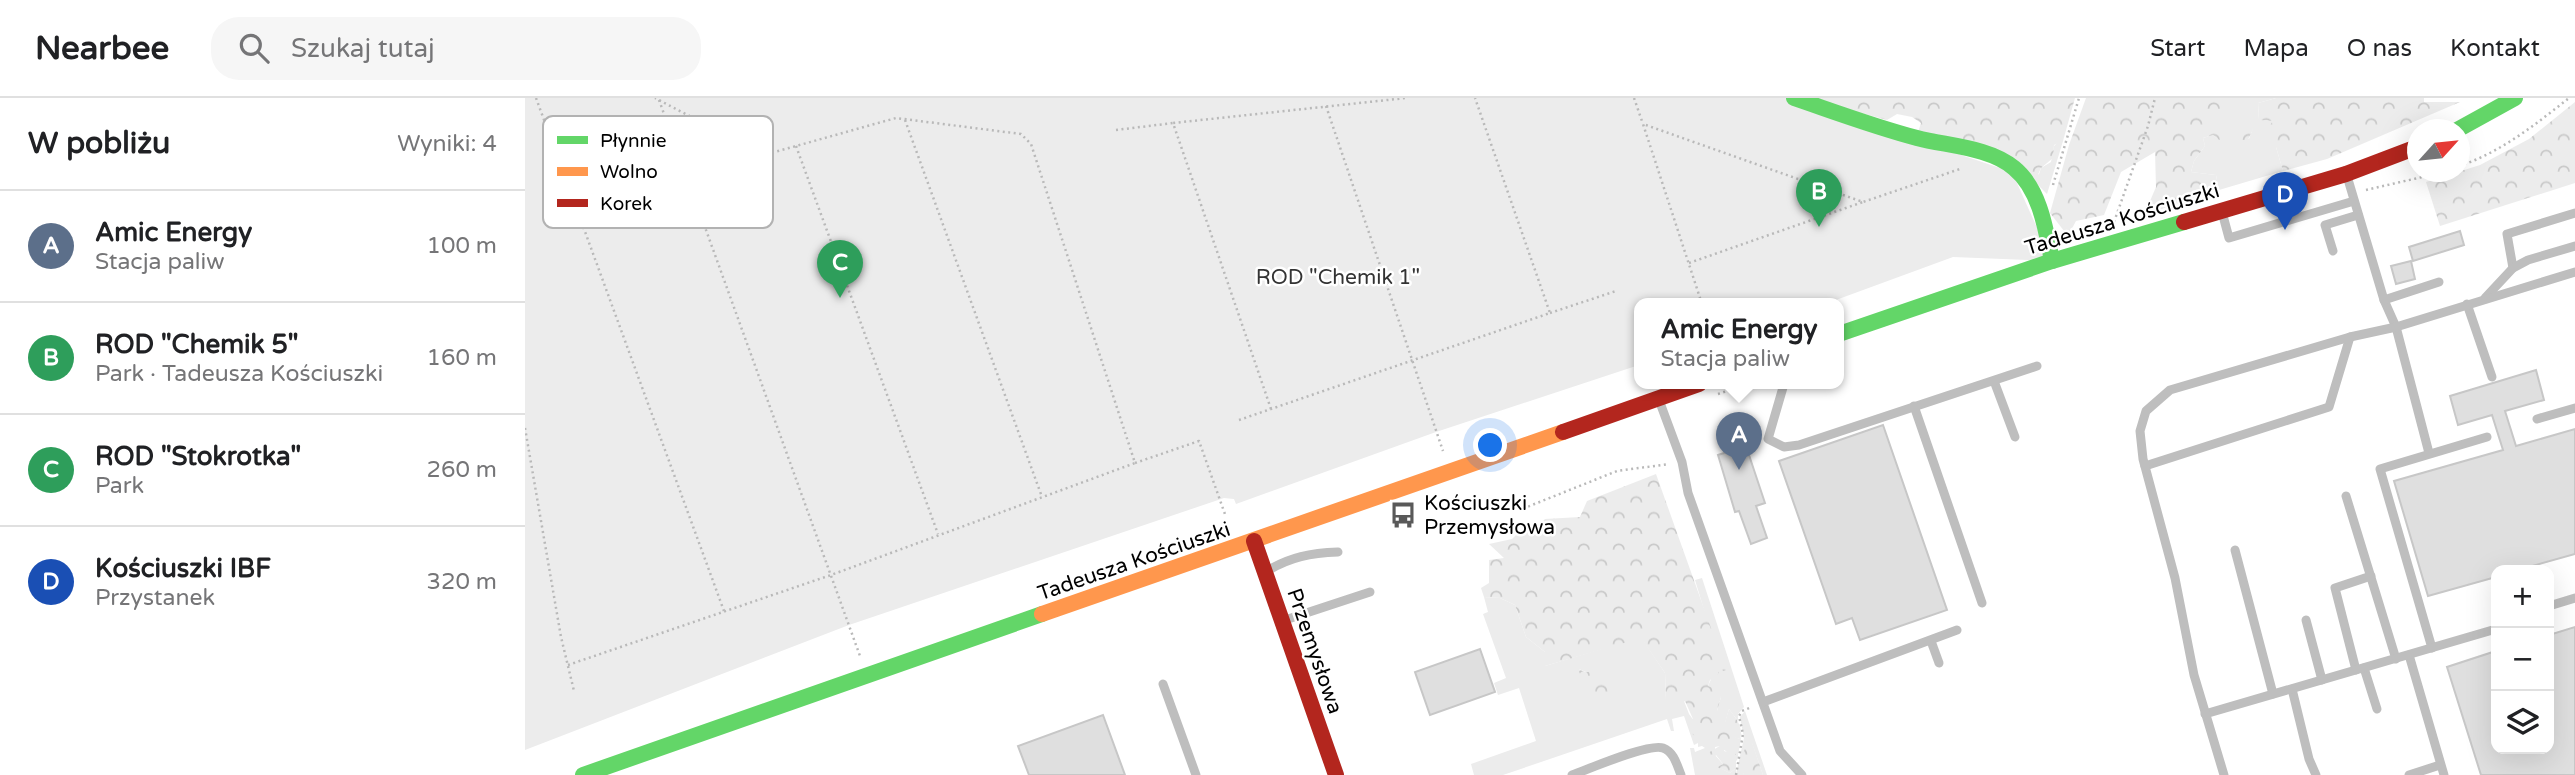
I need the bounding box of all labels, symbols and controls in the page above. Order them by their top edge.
search box [211,17,701,80]
text: Nearbee [35,29,169,68]
icon: search [235,29,273,67]
text: Szukaj tutaj [291,33,435,64]
text: Start [2150,34,2205,63]
text: Mapa [2243,34,2309,63]
text: O nas [2347,34,2412,63]
text: Kontakt [2450,34,2540,63]
legend [543,116,773,228]
north arrow [2407,119,2470,182]
text: W pobliżu [28,125,170,162]
text: Wyniki: 4 [397,130,497,158]
text: Płynnie [600,130,667,152]
text: Wolno [600,161,658,183]
pin: B [1796,169,1842,227]
pin: D [2262,172,2308,230]
street label: Tadeusza Kościuszki [2022,178,2222,261]
text: Korek [600,193,652,215]
text: Amic Energy [95,217,252,248]
text: A [42,232,60,260]
text: 100 m [427,232,497,260]
pin: C [817,240,863,298]
text: Stacja paliw [95,248,225,276]
park label: ROD "Chemik 1" [1256,265,1420,290]
popup [1634,298,1844,389]
text: Amic Energy [1660,314,1818,345]
text: ROD "Chemik 5" [95,329,299,360]
text: B [43,344,59,372]
text: 160 m [427,344,497,372]
text: Stacja paliw [1660,345,1790,373]
text: Park · Tadeusza Kościuszki [95,360,383,388]
pin: A [1716,412,1762,470]
your location [1473,428,1507,462]
text: ROD "Stokrotka" [95,441,301,472]
text: C [43,456,59,484]
text: 260 m [427,456,497,484]
text: Park [95,472,144,500]
place label: Kościuszki Przemysłowa [1424,491,1555,540]
bus stop icon: Kościuszki Przemysłowa [1388,500,1418,530]
street label: Tadeusza Kościuszki [1035,517,1234,606]
text: Kościuszki IBF [95,553,271,584]
map controls [2491,565,2554,754]
button: + [2491,565,2554,628]
text: D [42,568,60,596]
text: 320 m [427,568,497,596]
text: Przystanek [95,584,215,612]
street label: Przemysłowa [1281,585,1348,717]
button: − [2491,628,2554,691]
button: layers [2491,691,2554,754]

